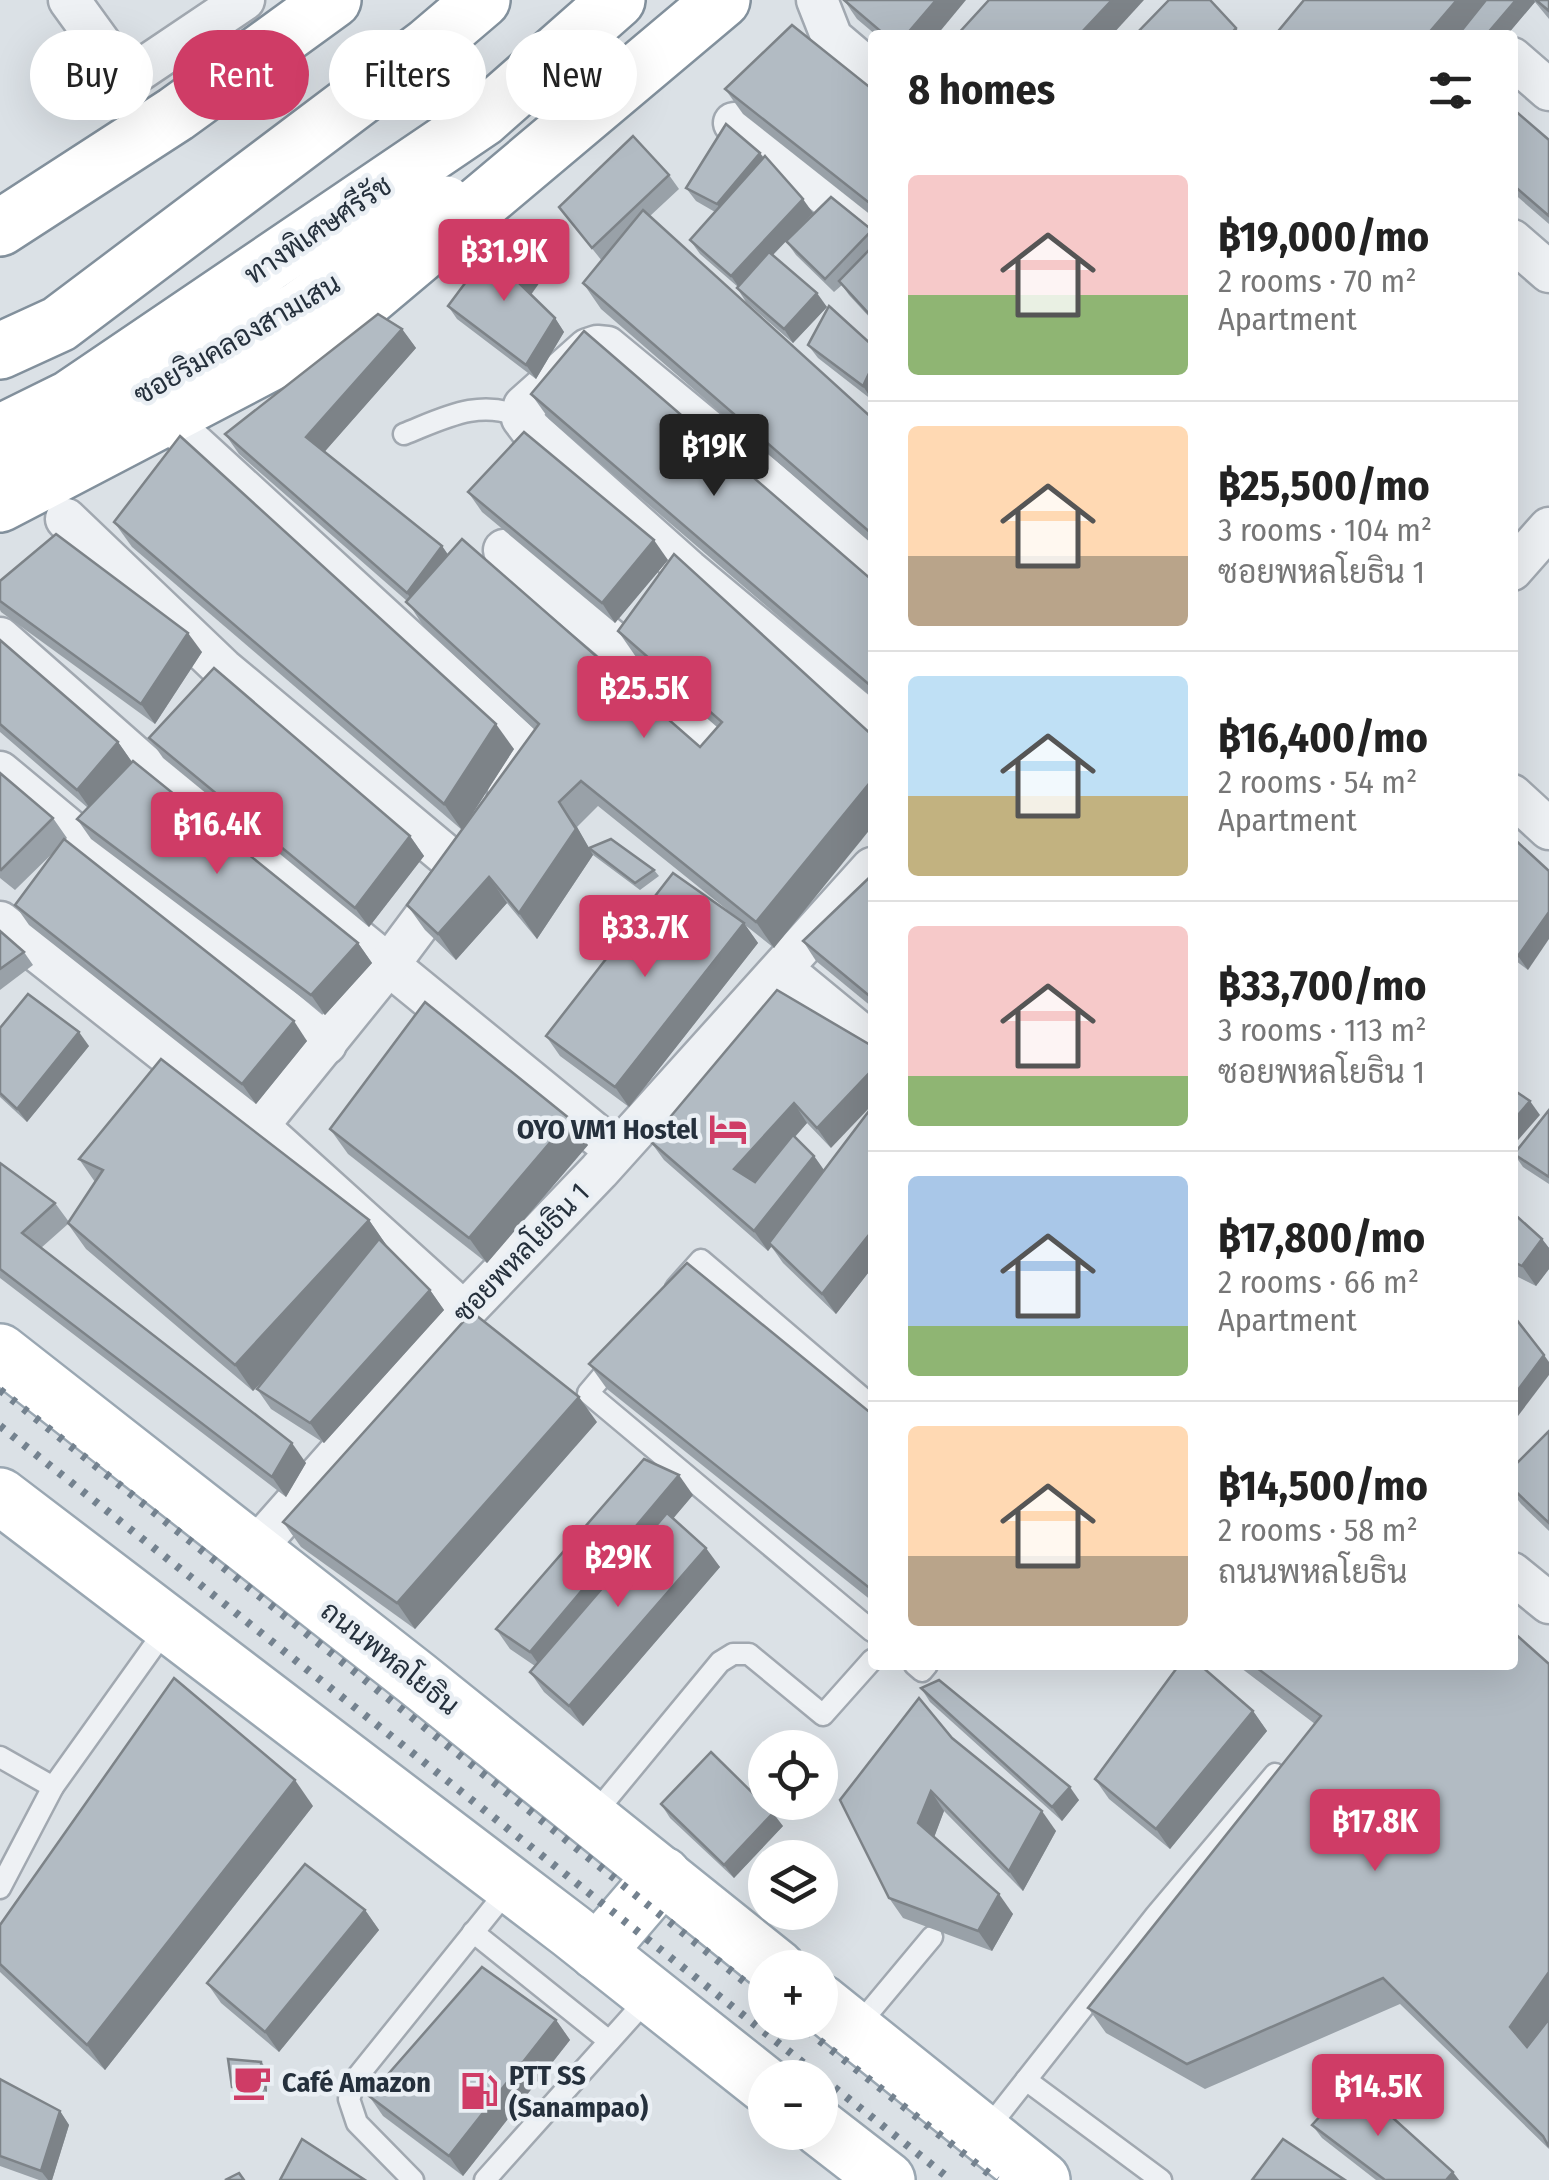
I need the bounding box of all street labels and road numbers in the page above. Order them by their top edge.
street label: ทางพิเศษศรีรัช [237,167,398,291]
street label: ซอยริมคลองสามเสน [128,267,346,411]
street label: ซอยพหลโยธิน 1 [444,1174,596,1330]
street label: ถนนพหลโยธิน [315,1592,467,1722]

